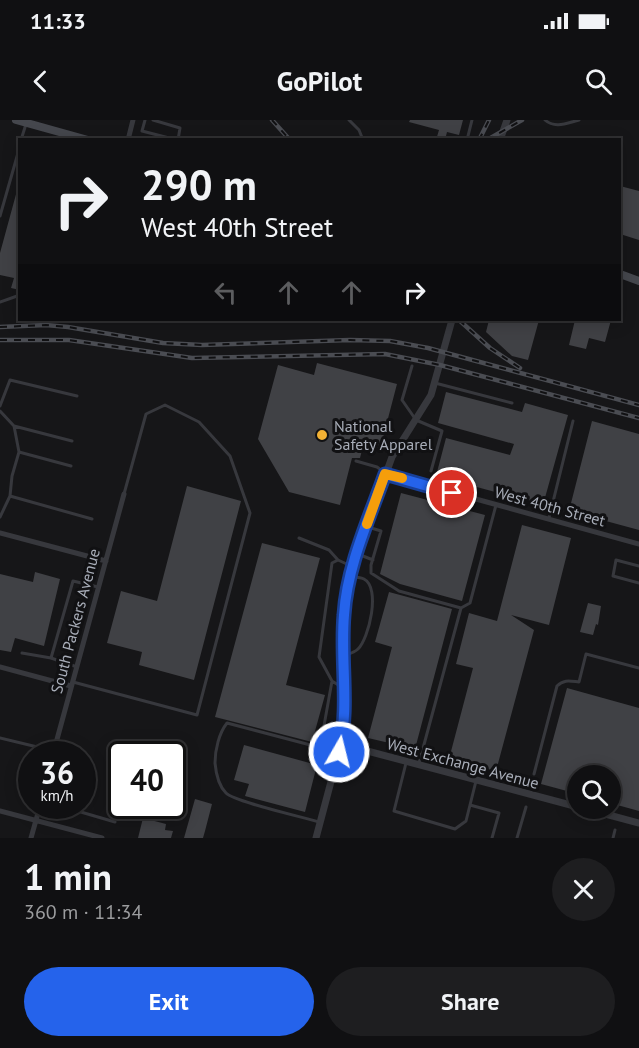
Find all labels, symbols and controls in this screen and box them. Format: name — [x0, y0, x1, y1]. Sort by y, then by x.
text: 11:33 — [30, 7, 86, 35]
text: GoPilot — [277, 64, 362, 98]
icon: back — [24, 65, 57, 98]
icon: search — [582, 65, 615, 98]
text: 290 m — [141, 157, 257, 212]
icon: right — [42, 162, 120, 240]
text: West 40th Street — [141, 210, 333, 244]
icon: left — [209, 276, 242, 309]
icon: ahead — [272, 276, 305, 309]
icon: ahead — [335, 276, 368, 309]
icon: right — [398, 276, 431, 309]
place label: National Safety Apparel — [334, 416, 433, 454]
marker: National Safety Apparel — [315, 428, 329, 442]
pin — [426, 467, 477, 518]
icon: arrive — [435, 476, 468, 509]
street label: West 40th Street — [492, 482, 608, 531]
street label: South Packers Avenue — [46, 546, 104, 696]
position arrow — [307, 720, 371, 784]
street label: West Exchange Avenue — [385, 733, 541, 793]
speed limit sign: 40 — [108, 741, 186, 819]
text: 36 — [40, 753, 74, 792]
map controls — [567, 765, 621, 819]
button: search — [567, 765, 621, 819]
text: km/h — [41, 786, 73, 805]
text: 1 min — [24, 853, 112, 900]
button: close — [552, 858, 615, 921]
text: 360 m · 11:34 — [24, 899, 142, 925]
button: Exit — [24, 967, 314, 1036]
button: Share — [326, 967, 615, 1036]

